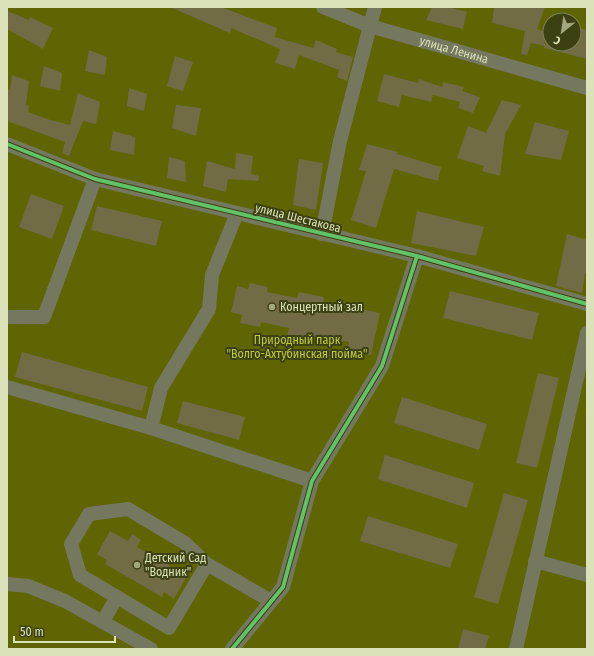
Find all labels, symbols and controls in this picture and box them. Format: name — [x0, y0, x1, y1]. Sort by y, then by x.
north arrow — [542, 12, 582, 52]
street label: улица Ленина — [418, 33, 490, 67]
text: С — [551, 33, 563, 47]
street label: улица Шестакова — [254, 201, 342, 235]
place label: Концертный зал — [280, 300, 363, 314]
marker: Концертный зал — [267, 302, 277, 312]
park label: Природный парк "Волго-Ахтубинская пойма" — [226, 333, 368, 361]
place label: Детский Сад "Водник" — [144, 551, 206, 579]
marker: Детский Сад "Водник" — [132, 560, 142, 570]
scale bar — [14, 618, 115, 644]
text: 50 m — [20, 625, 44, 639]

